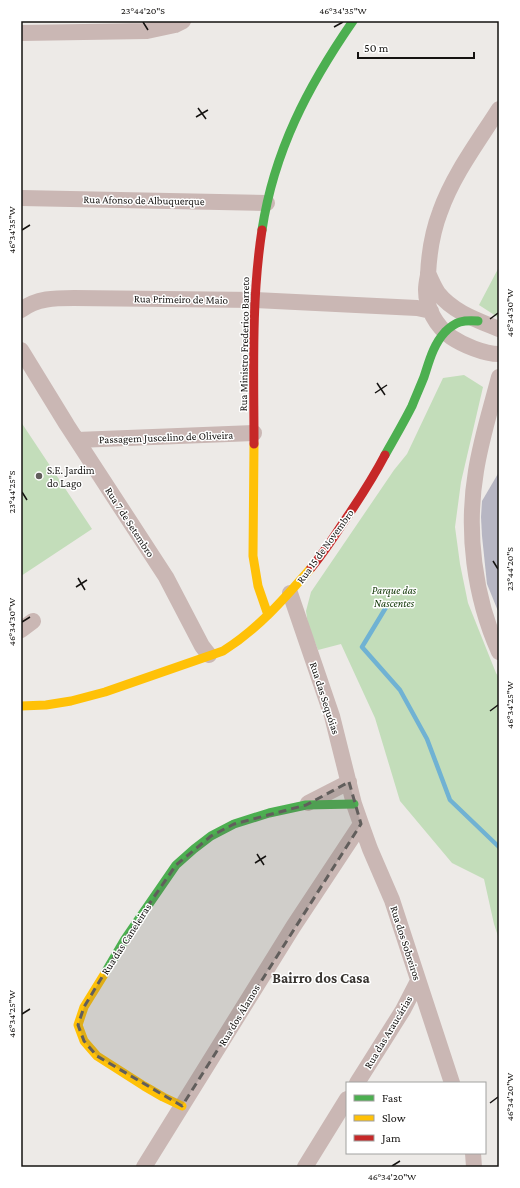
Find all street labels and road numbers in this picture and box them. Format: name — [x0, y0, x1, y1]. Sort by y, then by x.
street label: Rua Afonso de Albuquerque — [83, 193, 205, 208]
street label: Rua Ministro Frederico Barreto — [237, 276, 251, 411]
street label: Rua Primeiro de Maio — [134, 292, 229, 306]
street label: Passagem Juscelino de Oliveira — [99, 429, 233, 446]
street label: Rua 7 de Setembro — [103, 485, 157, 560]
street label: Rua 15 de Novembro — [294, 506, 356, 585]
street label: Rua das Sequóias — [307, 660, 342, 736]
street label: Rua das Caneleiras — [99, 901, 153, 977]
street label: Rua dos Sobreiros — [388, 904, 424, 982]
street label: Rua dos Álamos — [216, 982, 262, 1048]
street label: Rua das Araucárias — [361, 993, 415, 1071]

